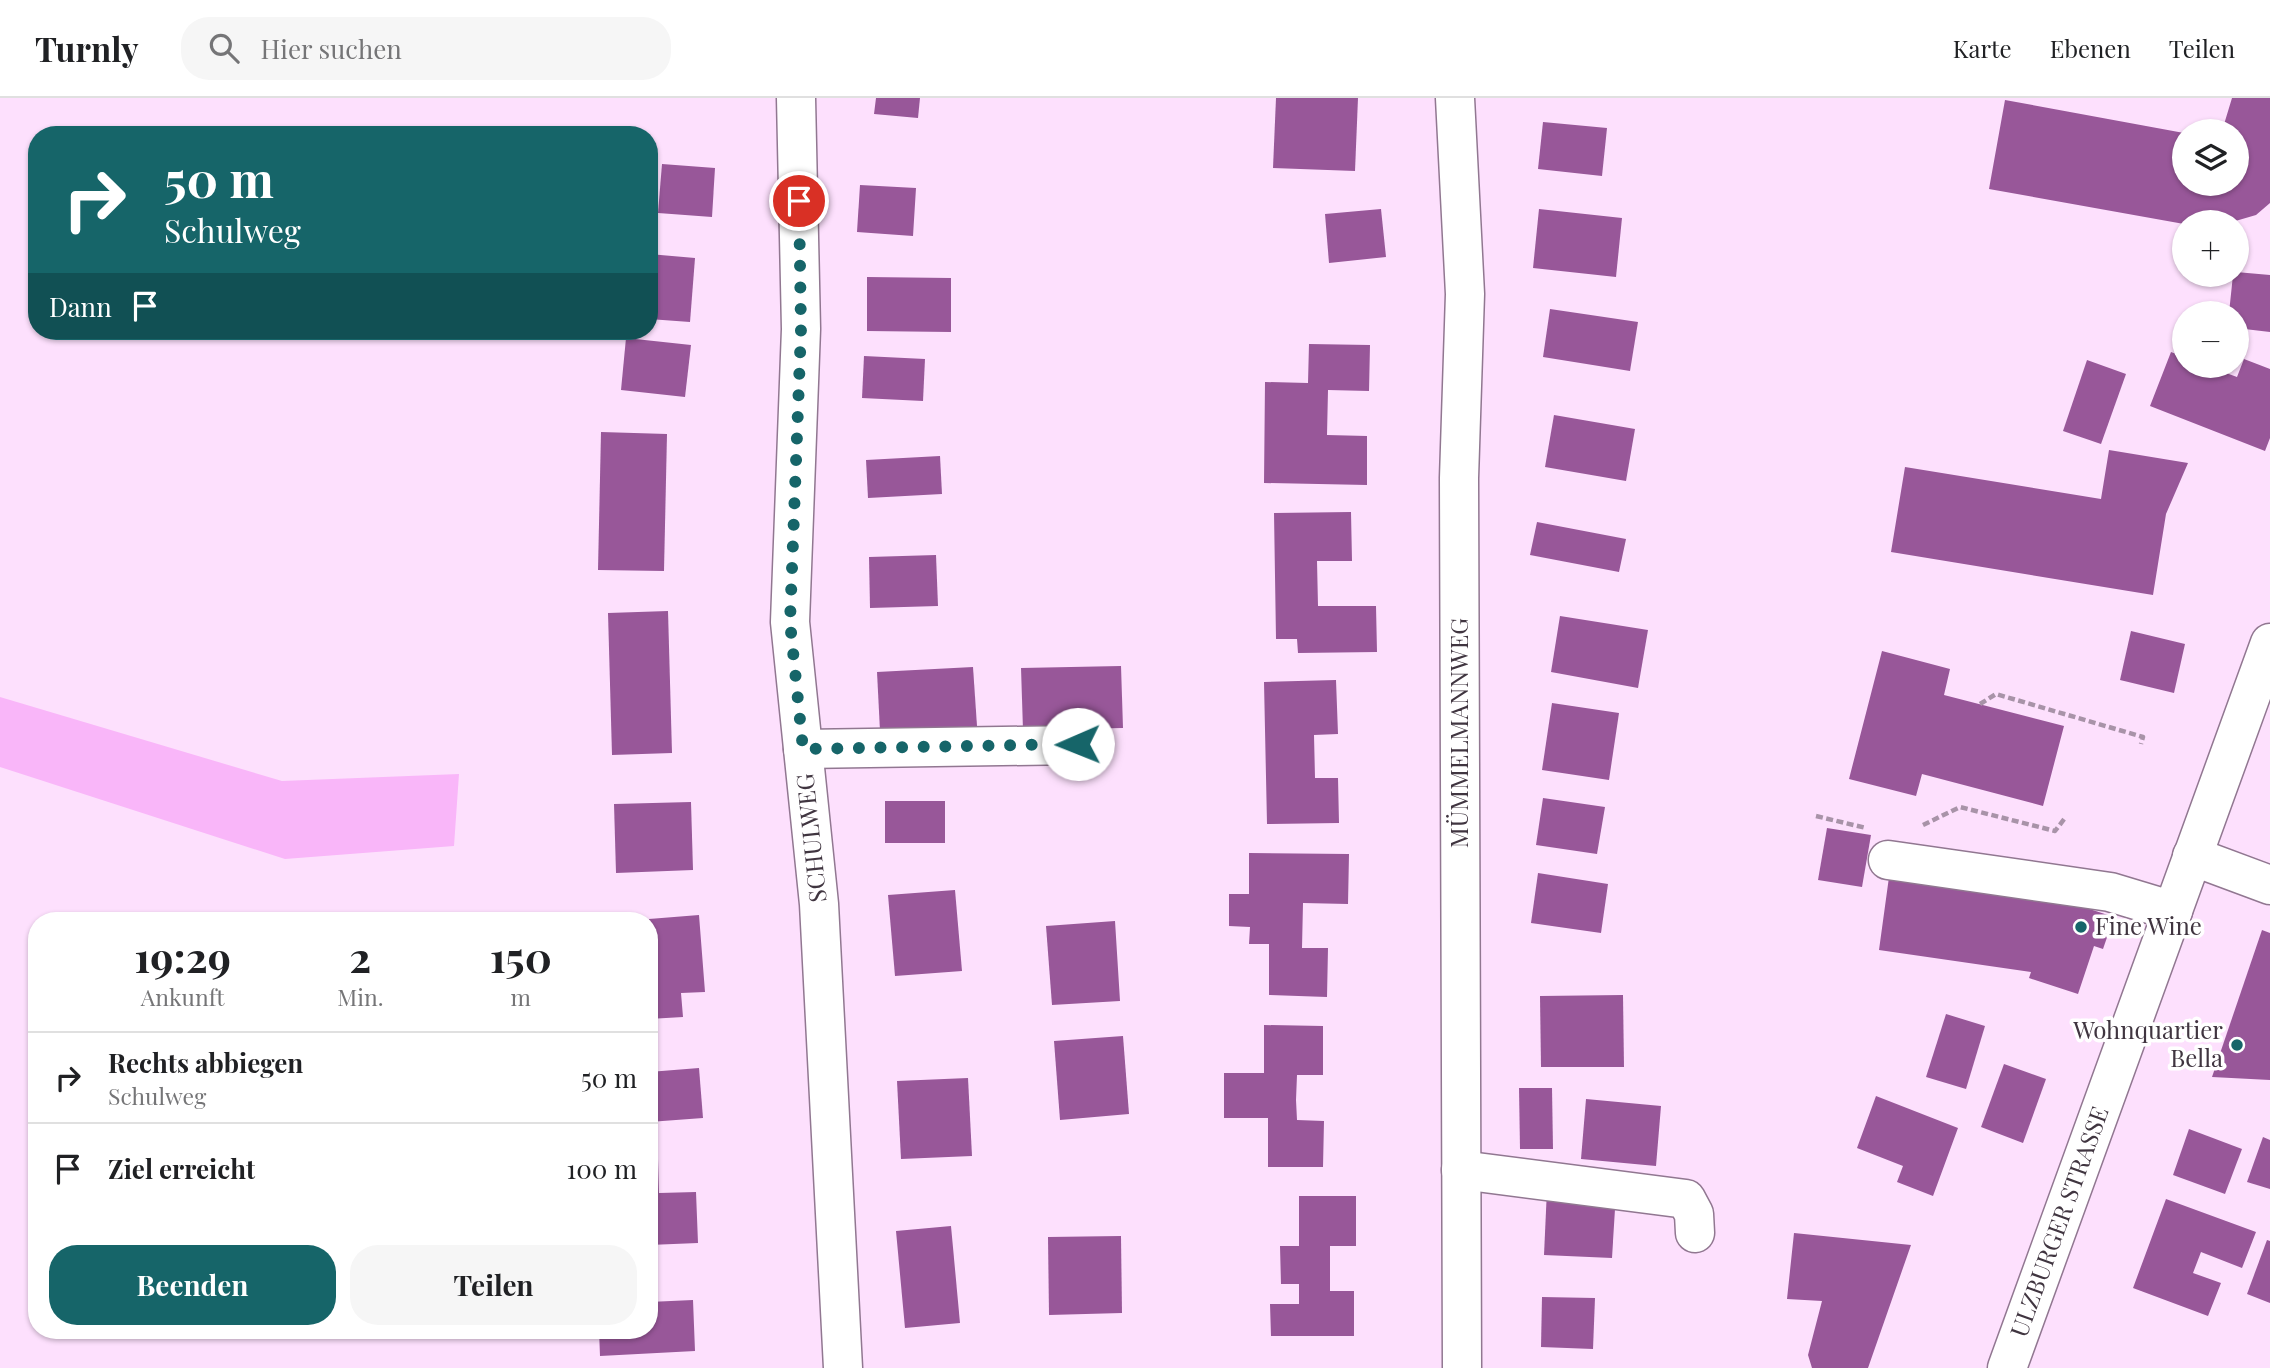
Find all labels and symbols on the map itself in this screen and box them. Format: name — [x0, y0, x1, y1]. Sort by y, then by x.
pin — [769, 171, 829, 231]
street label: MÜMMELMANNWEG — [1442, 618, 1474, 848]
position arrow — [1041, 707, 1115, 781]
street label: SCHULWEG — [787, 772, 833, 904]
place label: Fine Wine — [2095, 909, 2202, 941]
marker: Fine Wine — [2073, 919, 2089, 935]
place label: Wohnquartier Bella — [2072, 1013, 2223, 1073]
marker: Wohnquartier Bella — [2229, 1037, 2245, 1053]
street label: ULZBURGER STRASSE — [2001, 1102, 2115, 1341]

